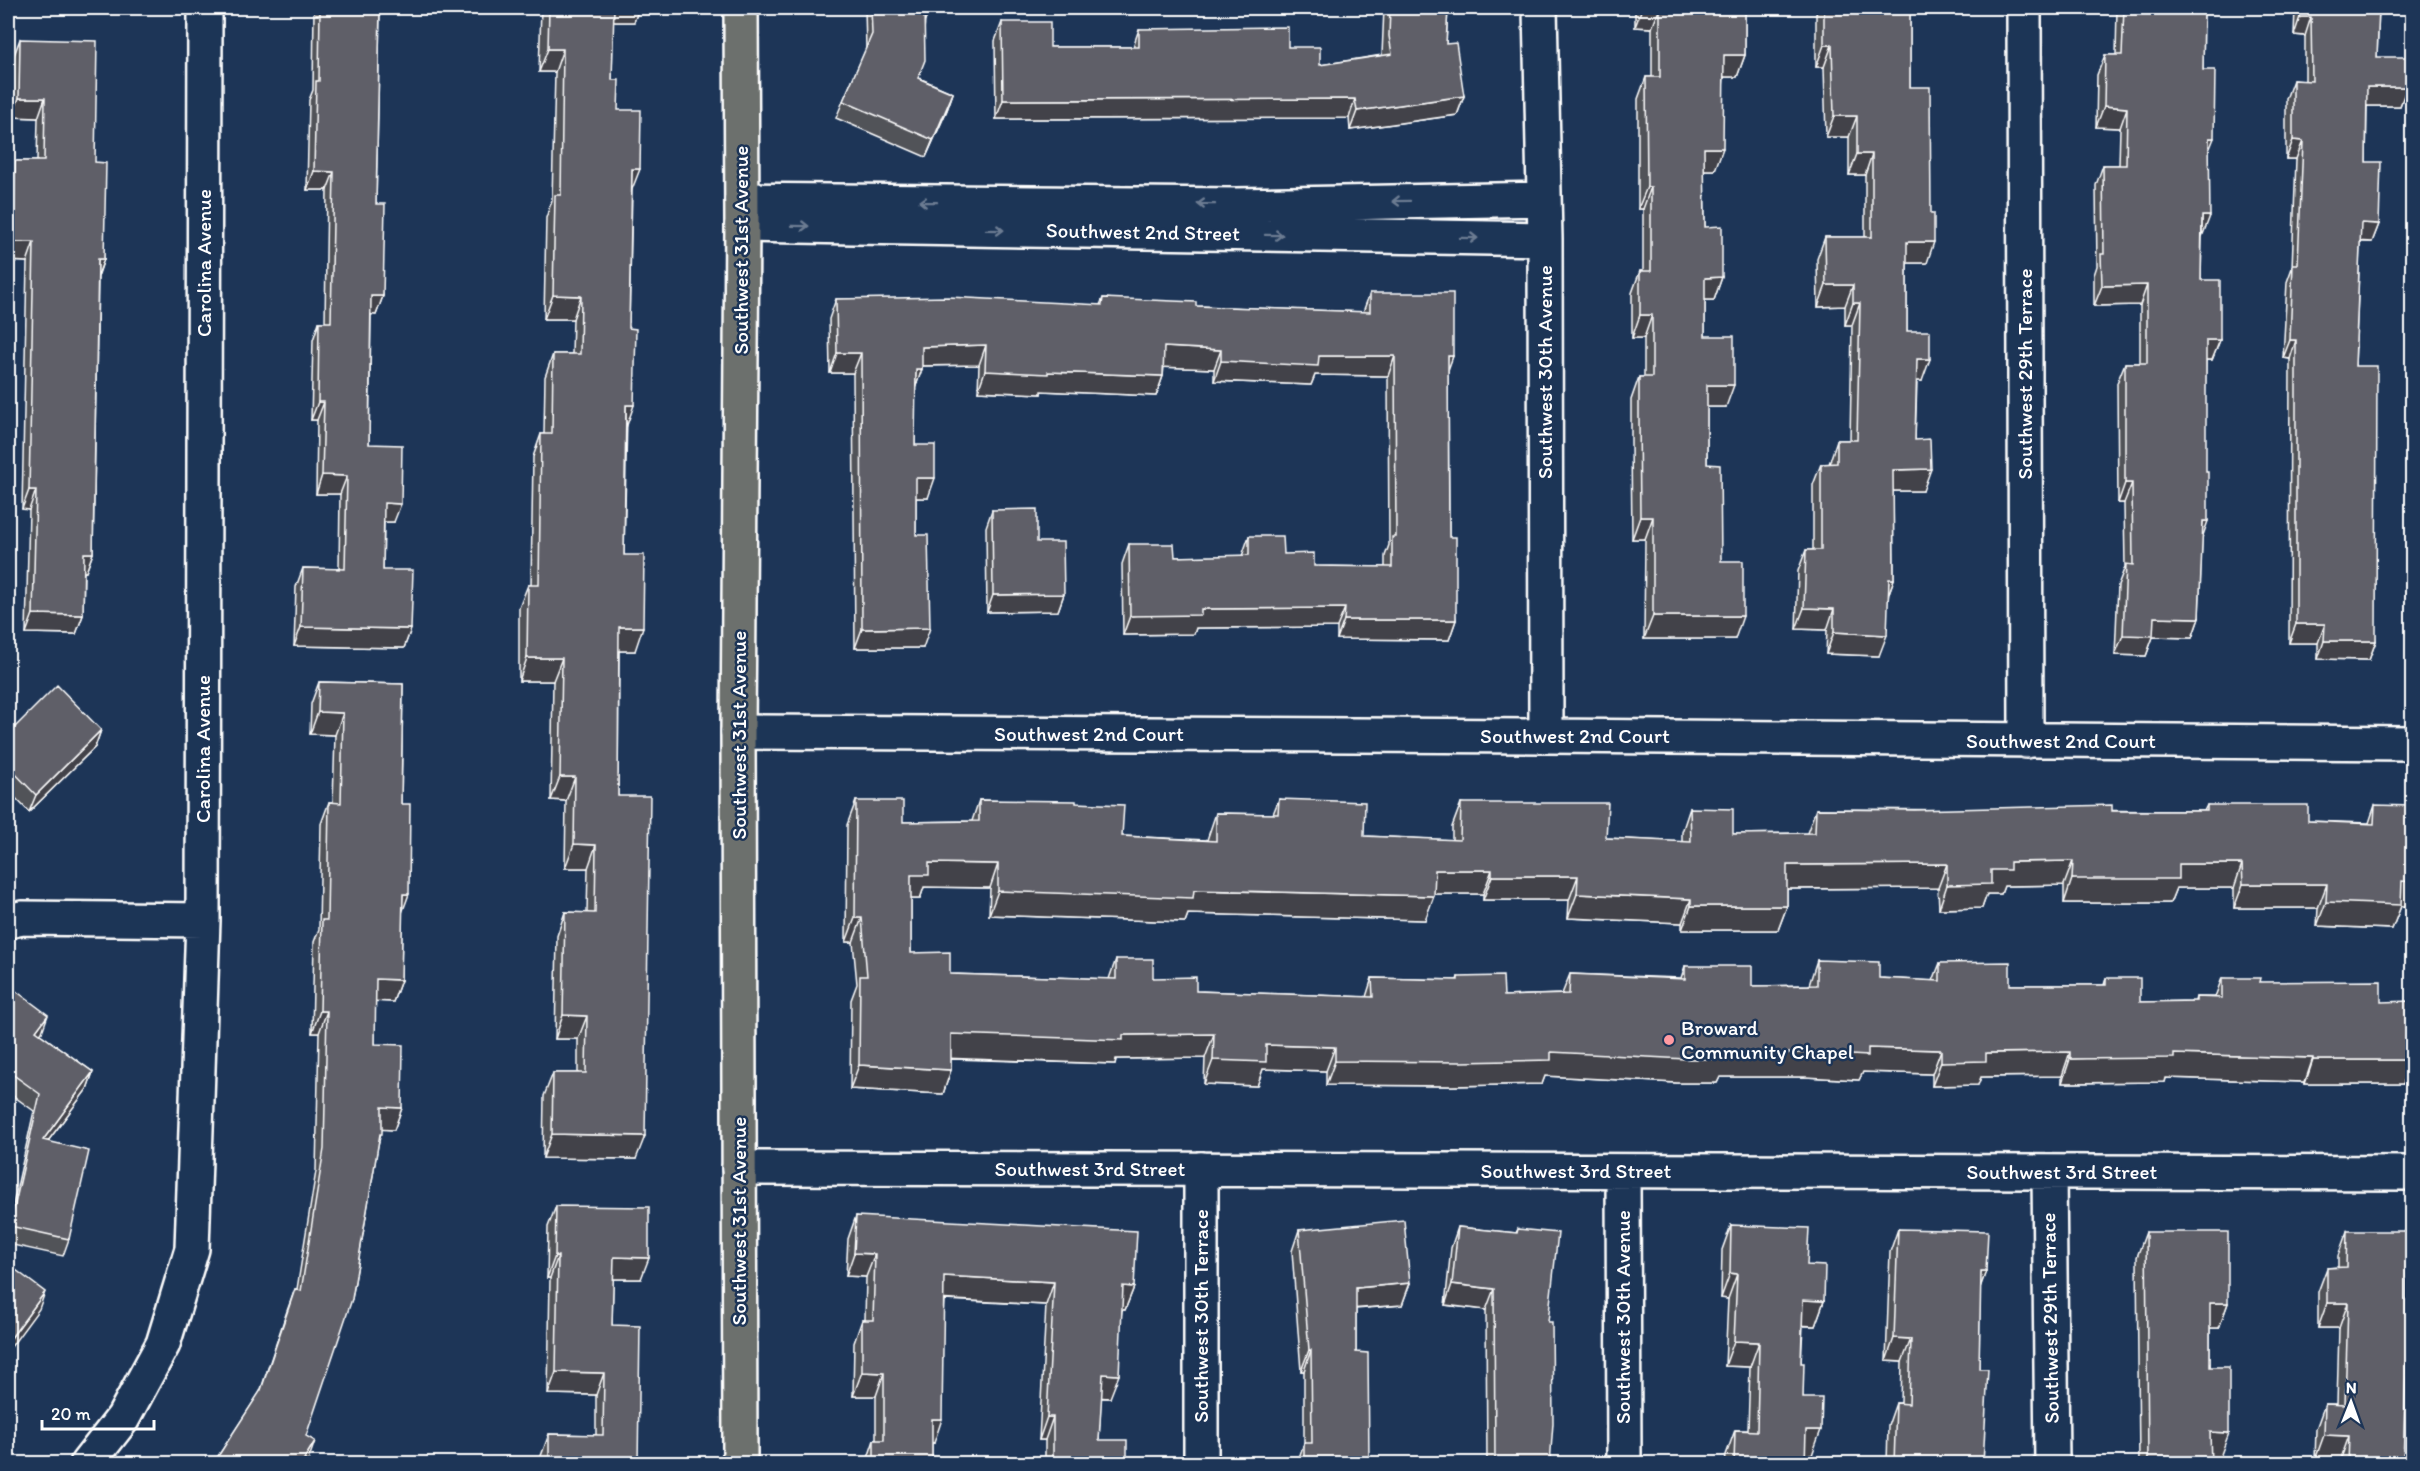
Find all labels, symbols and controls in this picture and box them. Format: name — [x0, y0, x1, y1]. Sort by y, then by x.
street label: Southwest 31st Avenue — [728, 146, 753, 354]
street label: Carolina Avenue — [191, 189, 216, 337]
one-way arrow — [918, 196, 938, 208]
one-way arrow — [1392, 196, 1412, 207]
one-way arrow — [1197, 199, 1217, 210]
street label: Southwest 2nd Street — [1046, 217, 1240, 246]
one-way arrow — [790, 221, 810, 232]
one-way arrow — [985, 224, 1005, 236]
one-way arrow — [1264, 229, 1284, 241]
one-way arrow — [1459, 232, 1479, 244]
street label: Southwest 30th Avenue — [1532, 265, 1557, 479]
street label: Southwest 29th Terrace — [2012, 268, 2037, 480]
street label: Southwest 31st Avenue — [726, 631, 751, 839]
street label: Carolina Avenue — [190, 675, 215, 823]
street label: Southwest 2nd Court — [994, 721, 1184, 746]
street label: Southwest 2nd Court — [1480, 723, 1670, 748]
street label: Southwest 2nd Court — [1966, 728, 2156, 753]
place label: Broward Community Chapel — [1681, 1015, 1854, 1064]
marker: Broward Community Chapel — [1662, 1033, 1676, 1047]
street label: Southwest 31st Avenue — [726, 1117, 751, 1325]
street label: Southwest 3rd Street — [995, 1156, 1186, 1181]
street label: Southwest 3rd Street — [1481, 1158, 1672, 1183]
street label: Southwest 3rd Street — [1967, 1159, 2158, 1184]
street label: Southwest 30th Terrace — [1188, 1209, 1213, 1423]
street label: Southwest 30th Avenue — [1610, 1210, 1635, 1424]
street label: Southwest 29th Terrace — [2035, 1212, 2064, 1424]
north arrow — [2321, 1372, 2381, 1432]
text: N — [2346, 1378, 2357, 1397]
scale bar — [42, 1393, 154, 1431]
text: 20 m — [51, 1403, 91, 1425]

